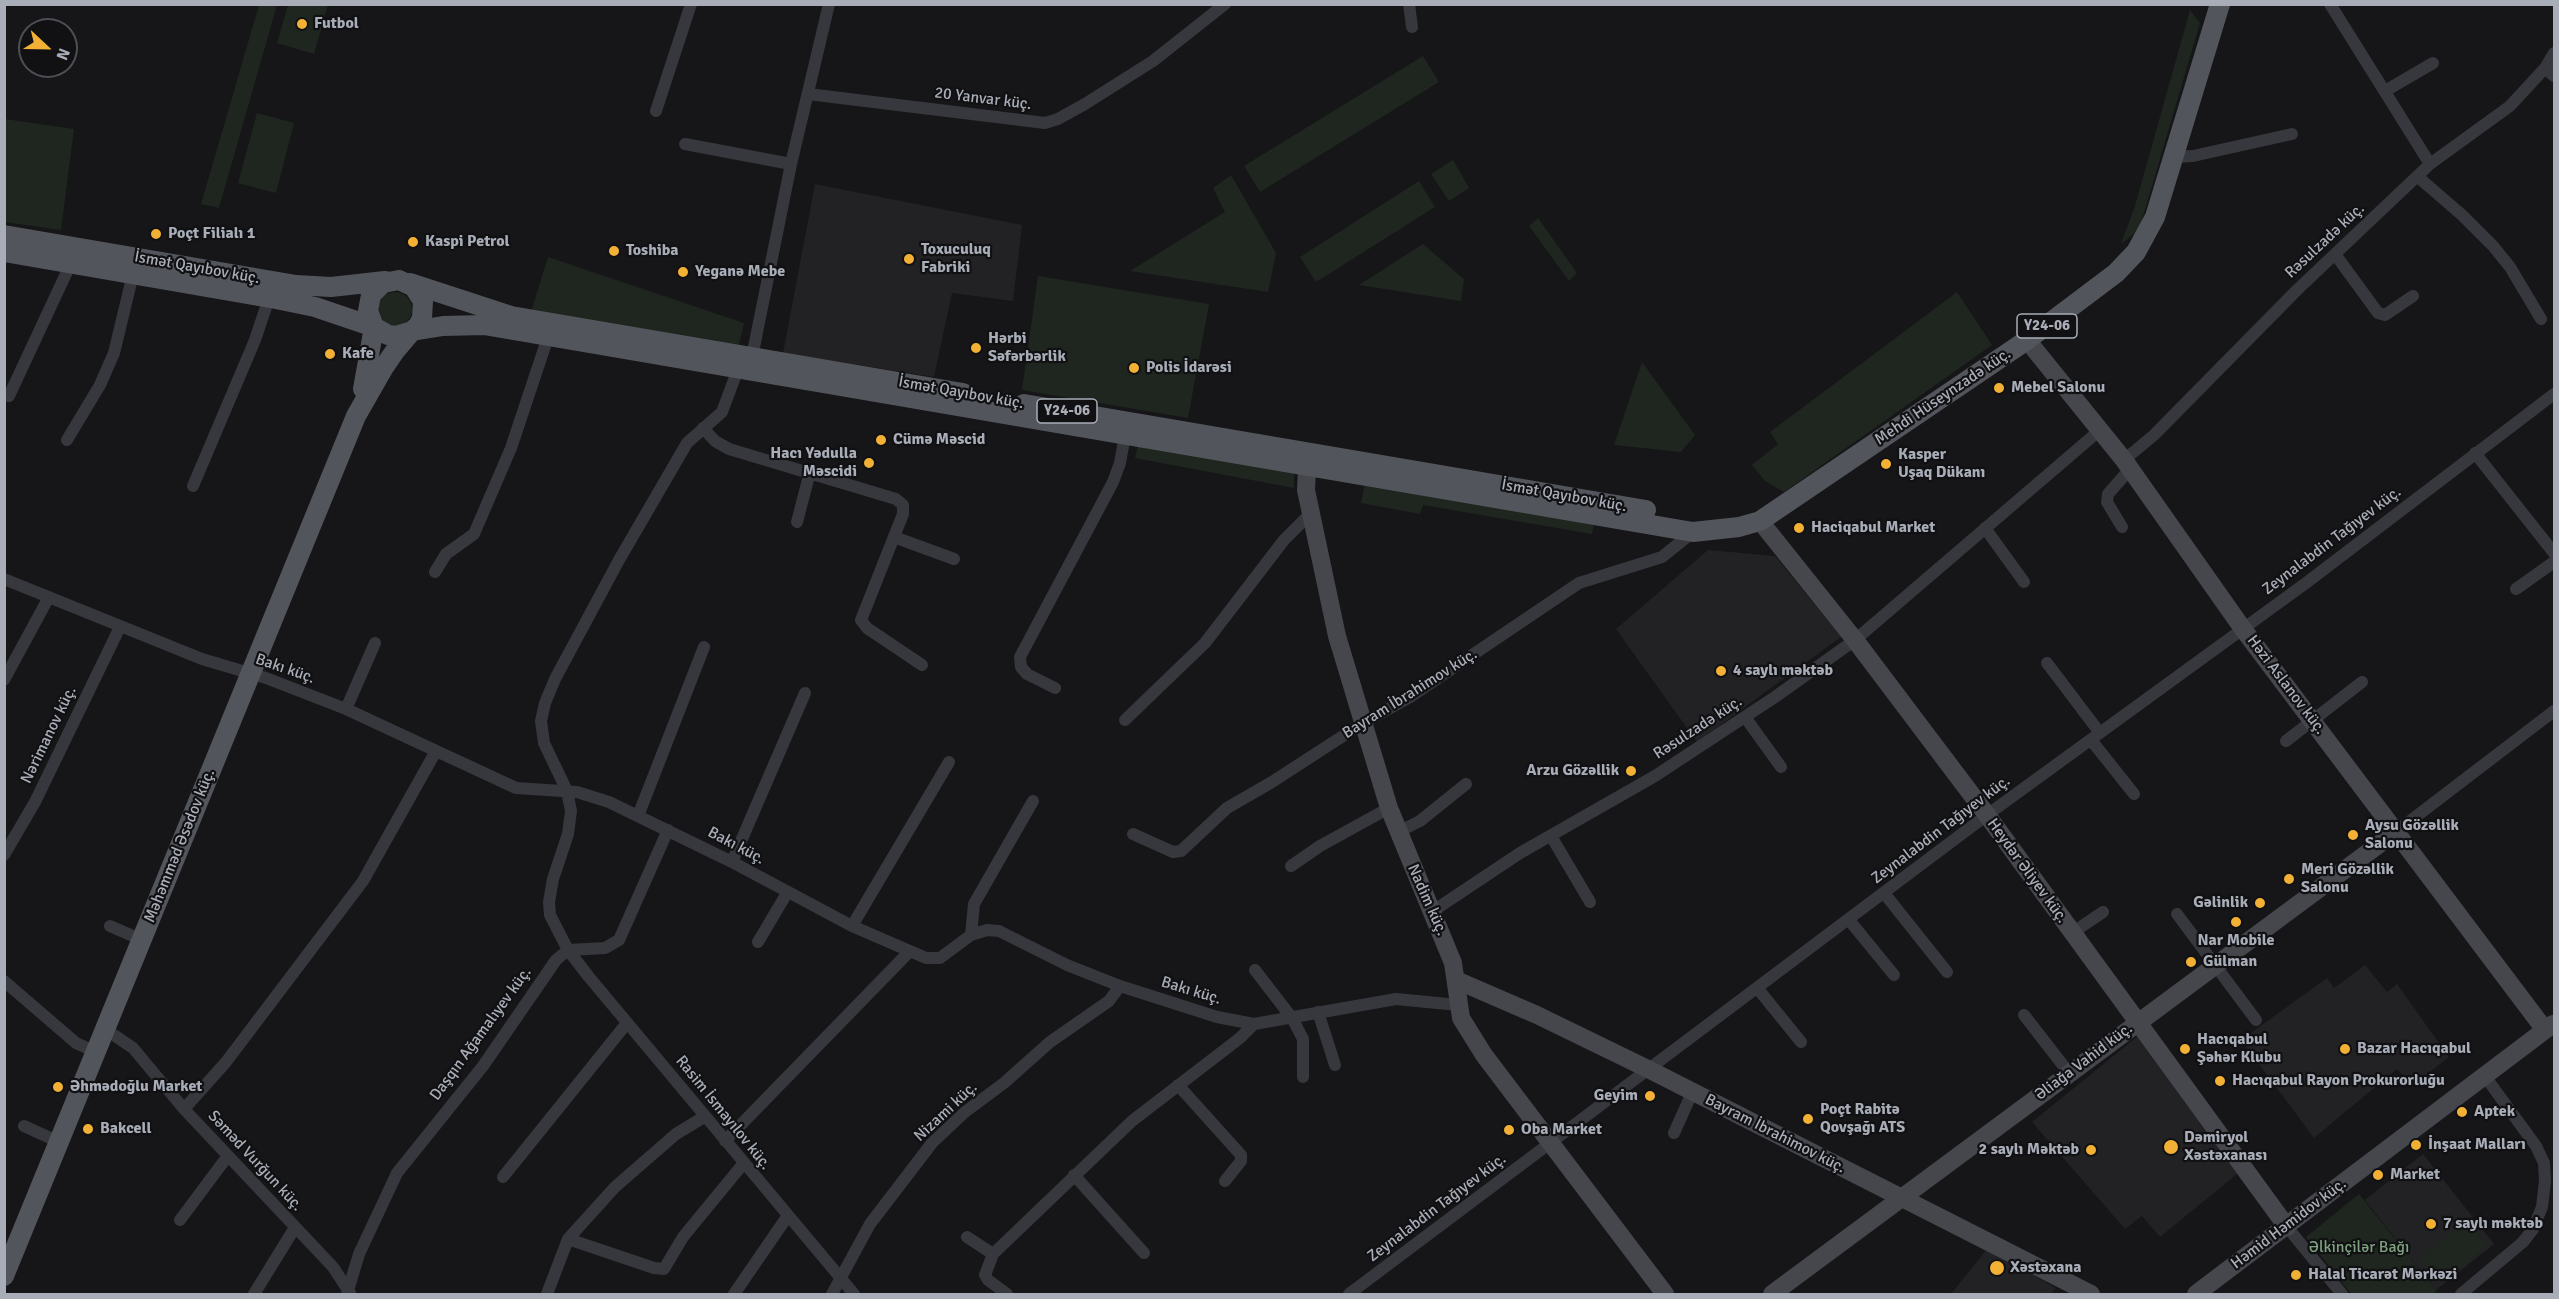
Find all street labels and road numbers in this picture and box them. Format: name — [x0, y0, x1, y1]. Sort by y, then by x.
street label: 20 Yanvar küç. — [933, 84, 1033, 114]
street label: Rəsulzadə küç. — [2281, 199, 2369, 283]
street label: İsmət Qayıbov küç. — [133, 248, 261, 288]
road number: Y24-06 — [2017, 314, 2077, 338]
street label: Mehdi Hüseynzadə küç. — [1871, 344, 2015, 450]
street label: İsmət Qayıbov küç. — [897, 373, 1025, 413]
road number: Y24-06 — [1037, 399, 1097, 423]
street label: İsmət Qayıbov küç. — [1500, 476, 1628, 516]
street label: Zeynalabdin Tağıyev küç. — [2259, 483, 2405, 599]
street label: Həzi Aslanov küç. — [2242, 632, 2330, 738]
street label: Bayram İbrahimov küç. — [1339, 645, 1481, 743]
street label: Bakı küç. — [253, 650, 317, 688]
street label: Nərimanov küç. — [17, 683, 81, 787]
street label: Rəsulzadə küç. — [1650, 692, 1746, 764]
street label: Məhəmməd Əsədov küç. — [140, 766, 220, 926]
street label: Zeynalabdin Tağıyev küç. — [1868, 772, 2014, 888]
street label: Heydər Əliyev küç. — [1983, 815, 2071, 927]
street label: Bakı küç. — [704, 823, 768, 869]
street label: Nadim küç. — [1403, 861, 1451, 939]
street label: Daşqın Ağamalıyev küç. — [426, 963, 536, 1105]
street label: Bakı küç. — [1159, 973, 1223, 1009]
street label: Əliağa Vahid küç. — [2031, 1019, 2137, 1105]
street label: Rasim İsmayılov küç. — [671, 1052, 775, 1174]
street label: Nizami küç. — [910, 1078, 982, 1146]
street label: Bayram İbrahimov küç. — [1701, 1090, 1849, 1178]
street label: Səməd Vurğun küç. — [203, 1107, 307, 1215]
street label: Zeynalabdin Tağıyev küç. — [1364, 1150, 1510, 1266]
street label: Həmid Həmidov küç. — [2228, 1174, 2350, 1274]

